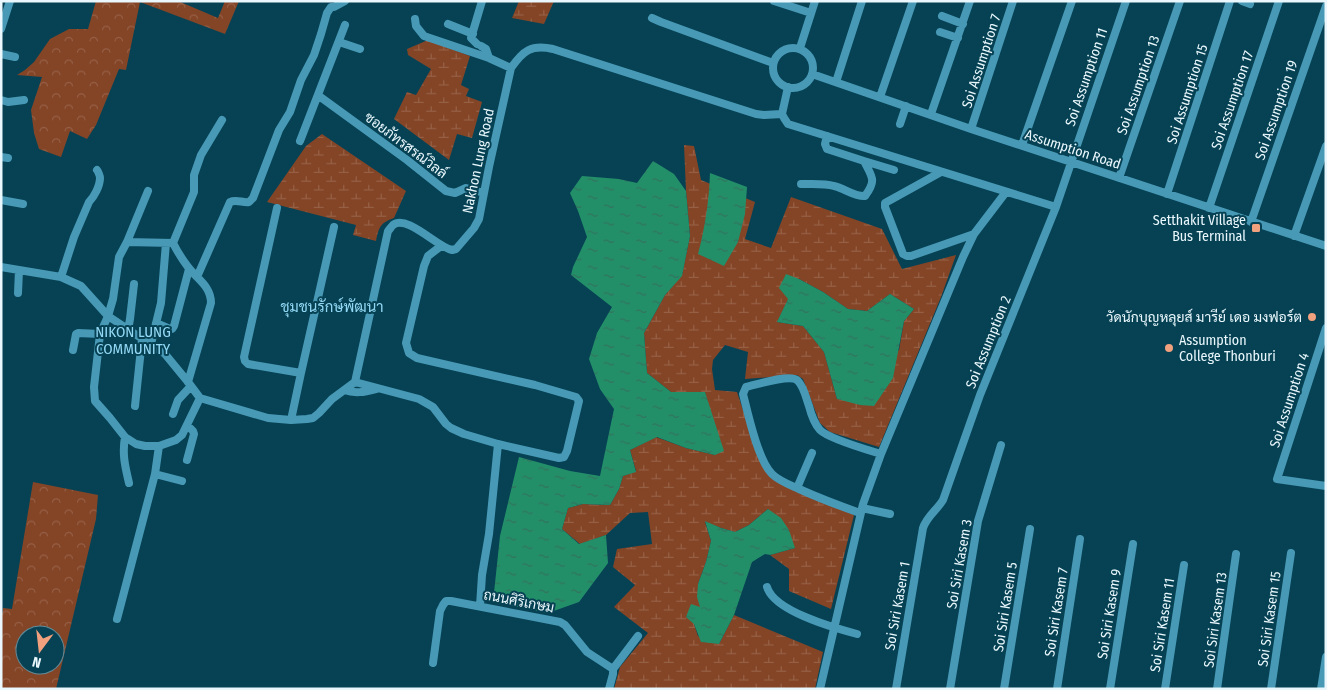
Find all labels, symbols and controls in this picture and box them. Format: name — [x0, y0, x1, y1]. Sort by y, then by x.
street label: Soi Assumption 7 — [958, 12, 1005, 110]
street label: Soi Assumption 11 — [1062, 26, 1111, 128]
street label: Soi Assumption 13 — [1114, 33, 1163, 137]
street label: Soi Assumption 15 — [1163, 42, 1212, 146]
street label: Soi Assumption 17 — [1208, 48, 1257, 152]
street label: Soi Assumption 19 — [1251, 58, 1302, 162]
street label: Nakhon Lung Road — [459, 107, 498, 215]
street label: ซอยภัทรสรณ์วิลล์ — [361, 108, 451, 182]
street label: Assumption Road — [1023, 126, 1123, 173]
place label: Setthakit Village Bus Terminal — [1153, 212, 1246, 245]
marker: Setthakit Village Bus Terminal — [1250, 222, 1262, 234]
street label: Soi Assumption 2 — [962, 293, 1015, 391]
district label: ชุมชนรักษ์พัฒนา — [280, 297, 384, 318]
place label: วัดนักบุญหลุยส์ มารีย์ เดอ มงฟอร์ต — [1106, 308, 1302, 327]
marker: วัดนักบุญหลุยส์ มารีย์ เดอ มงฟอร์ต — [1306, 311, 1318, 323]
district label: NIKON LUNG COMMUNITY — [95, 323, 171, 358]
place label: Assumption College Thonburi — [1179, 332, 1276, 365]
marker: Assumption College Thonburi — [1163, 342, 1175, 354]
street label: Soi Assumption 4 — [1266, 350, 1313, 450]
street label: Soi Siri Kasem 3 — [943, 518, 976, 610]
street label: Soi Siri Kasem 1 — [881, 560, 914, 652]
street label: Soi Siri Kasem 5 — [990, 561, 1021, 653]
street label: Soi Siri Kasem 7 — [1041, 566, 1072, 658]
street label: Soi Siri Kasem 9 — [1094, 568, 1125, 660]
street label: Soi Siri Kasem 15 — [1254, 570, 1285, 668]
street label: Soi Siri Kasem 13 — [1200, 571, 1231, 669]
street label: Soi Siri Kasem 11 — [1147, 577, 1178, 673]
street label: ถนนศิริเกษม — [482, 586, 556, 617]
north arrow — [15, 625, 65, 675]
text: N — [31, 653, 43, 671]

